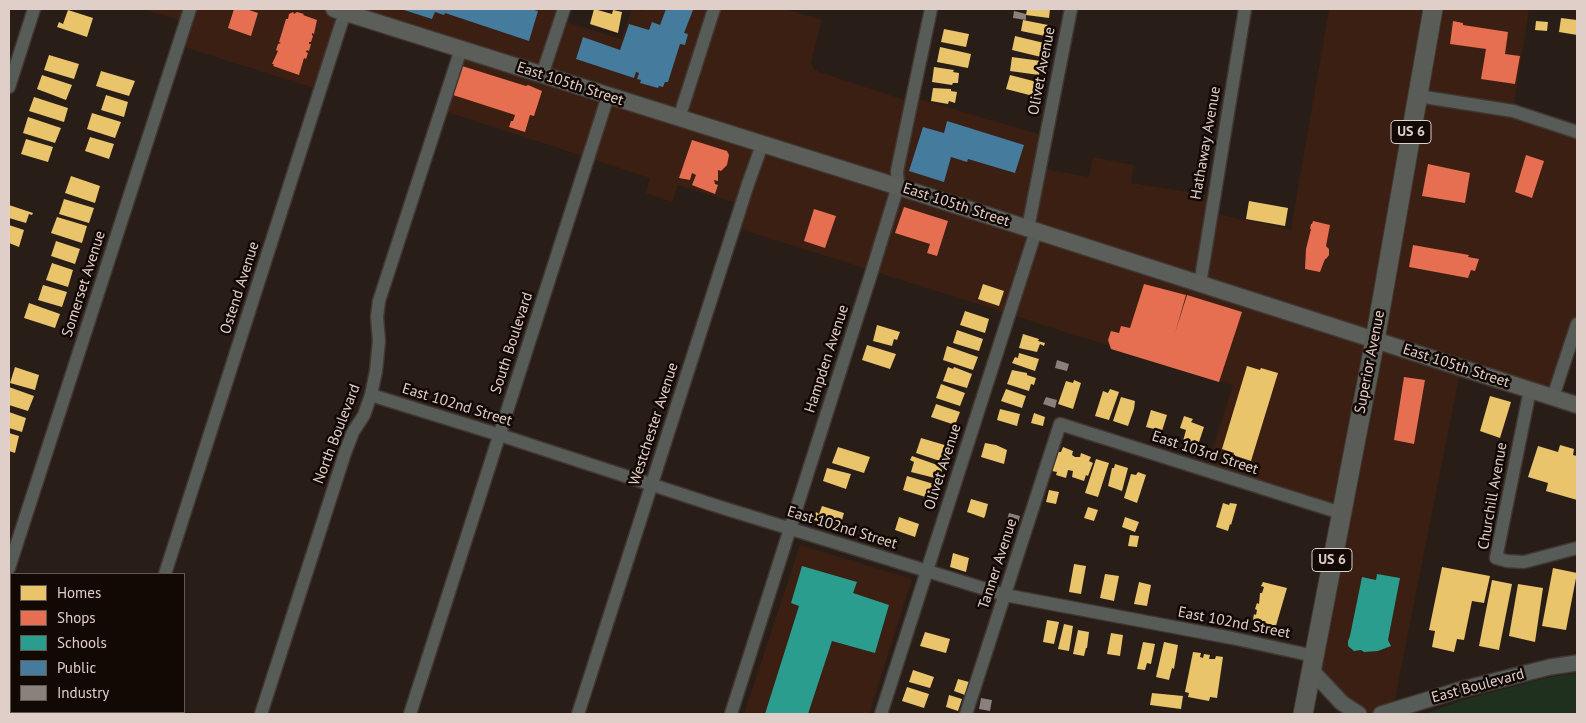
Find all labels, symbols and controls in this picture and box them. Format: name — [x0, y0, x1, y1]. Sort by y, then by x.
street label: Olivet Avenue — [1025, 25, 1059, 117]
street label: East 105th Street — [514, 58, 626, 110]
street label: Hathaway Avenue — [1187, 85, 1225, 201]
road number: US 6 — [1391, 120, 1431, 144]
street label: East 105th Street — [900, 179, 1012, 231]
street label: Somerset Avenue — [58, 229, 110, 339]
street label: Ostend Avenue — [217, 239, 263, 337]
street label: South Boulevard — [487, 290, 537, 396]
street label: Hampden Avenue — [801, 303, 853, 415]
street label: Superior Avenue — [1351, 309, 1389, 415]
street label: East 105th Street — [1400, 340, 1512, 392]
street label: Westchester Avenue — [626, 360, 682, 488]
street label: East 102nd Street — [400, 380, 514, 430]
street label: North Boulevard — [310, 382, 364, 486]
street label: Olivet Avenue — [921, 422, 965, 512]
street label: East 103rd Street — [1149, 427, 1261, 479]
street label: Churchill Avenue — [1475, 441, 1511, 551]
street label: East 102nd Street — [785, 503, 899, 553]
street label: Tanner Avenue — [975, 516, 1021, 612]
road number: US 6 — [1312, 548, 1352, 572]
legend — [10, 573, 185, 713]
text: Homes — [57, 583, 101, 602]
street label: East 102nd Street — [1176, 603, 1292, 643]
text: Shops — [57, 608, 96, 627]
text: Schools — [57, 633, 107, 652]
text: Public — [57, 658, 96, 677]
street label: East Boulevard — [1430, 665, 1526, 707]
text: Industry — [57, 683, 109, 702]

